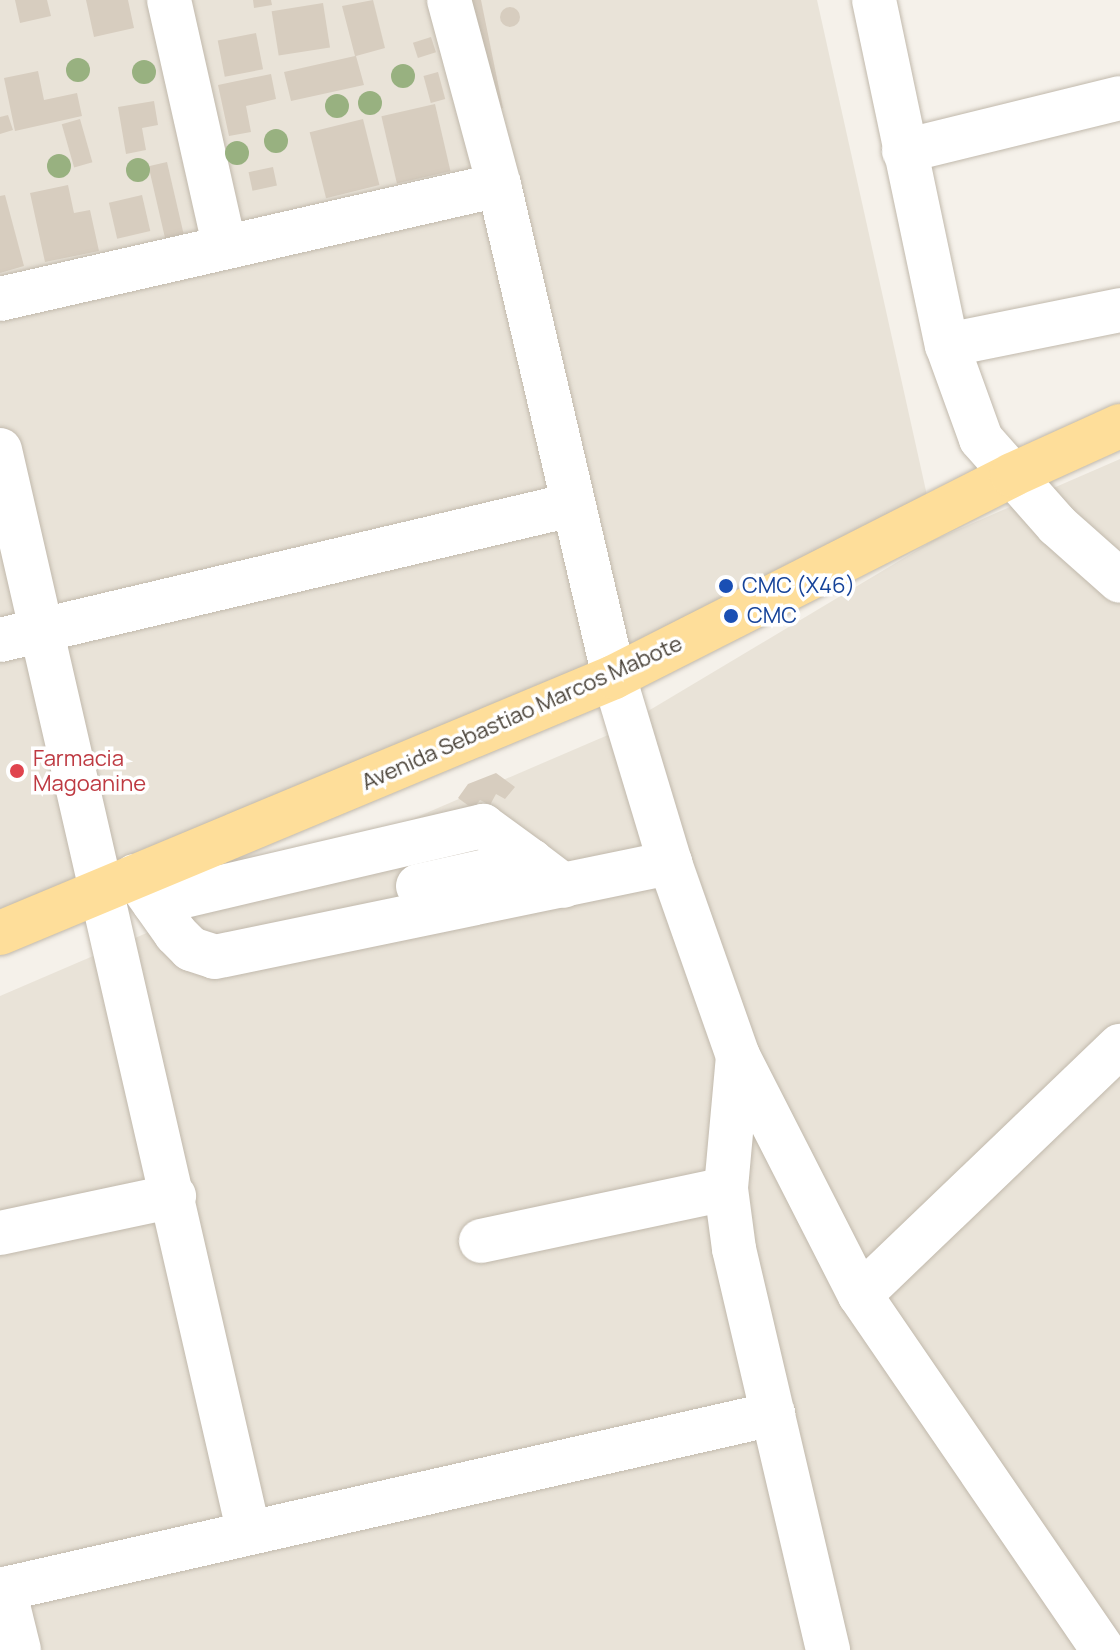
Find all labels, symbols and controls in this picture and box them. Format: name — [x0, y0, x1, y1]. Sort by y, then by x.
place label: CMC (X46) — [742, 573, 855, 599]
marker: CMC (X46) — [717, 577, 735, 595]
place label: CMC — [747, 603, 797, 629]
marker: CMC — [722, 607, 740, 625]
street label: Avenida Sebastiao Marcos Mabote — [358, 630, 686, 796]
place label: Farmacia Magoanine — [33, 745, 146, 796]
marker: Farmacia Magoanine — [8, 762, 26, 780]

